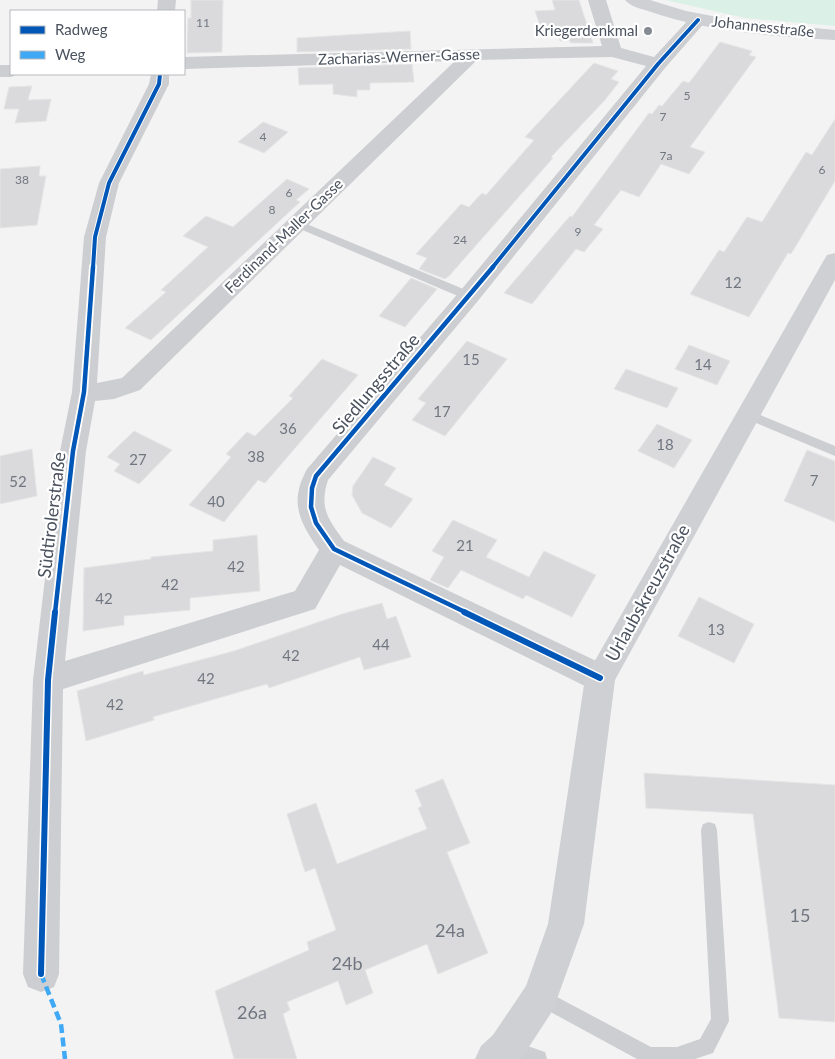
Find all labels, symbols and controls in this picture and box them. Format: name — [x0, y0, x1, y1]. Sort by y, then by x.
legend — [10, 10, 185, 75]
street label: Johannesstraße — [711, 12, 815, 40]
house number: 11 — [196, 15, 210, 30]
text: Radweg — [55, 20, 108, 38]
place label: Kriegerdenkmal — [535, 21, 638, 39]
marker: Kriegerdenkmal — [642, 25, 654, 37]
street label: Zacharias-Werner-Gasse — [318, 44, 480, 68]
text: Weg — [55, 45, 86, 63]
house number: 5 — [684, 88, 691, 103]
house number: 7 — [660, 109, 667, 124]
house number: 4 — [260, 129, 267, 144]
house number: 7a — [660, 148, 672, 163]
house number: 6 — [819, 162, 826, 177]
house number: 38 — [15, 172, 29, 187]
street label: Ferdinand-Maller-Gasse — [220, 174, 346, 296]
house number: 6 — [286, 185, 293, 200]
house number: 8 — [269, 202, 276, 217]
house number: 9 — [575, 224, 582, 239]
house number: 24 — [453, 232, 467, 247]
house number: 12 — [724, 273, 742, 291]
street label: Siedlungsstraße — [327, 329, 424, 438]
house number: 15 — [462, 350, 480, 368]
house number: 14 — [694, 355, 712, 373]
house number: 17 — [433, 402, 451, 420]
house number: 36 — [279, 419, 297, 437]
house number: 18 — [656, 435, 674, 453]
house number: 38 — [247, 447, 265, 465]
house number: 27 — [129, 450, 147, 468]
street label: Südtirolerstraße — [32, 451, 70, 579]
house number: 7 — [810, 471, 819, 489]
house number: 52 — [9, 472, 27, 490]
house number: 40 — [207, 492, 225, 510]
street label: Urlaubskreuzstraße — [600, 520, 694, 665]
house number: 21 — [456, 536, 474, 554]
house number: 42 — [227, 557, 245, 575]
house number: 42 — [161, 575, 179, 593]
house number: 42 — [95, 589, 113, 607]
house number: 13 — [707, 620, 725, 638]
house number: 44 — [372, 635, 390, 653]
house number: 42 — [282, 646, 300, 664]
house number: 42 — [197, 669, 215, 687]
house number: 42 — [106, 695, 124, 713]
house number: 15 — [790, 904, 810, 926]
house number: 24a — [435, 919, 465, 941]
house number: 24b — [332, 952, 362, 974]
house number: 26a — [237, 1001, 267, 1023]

